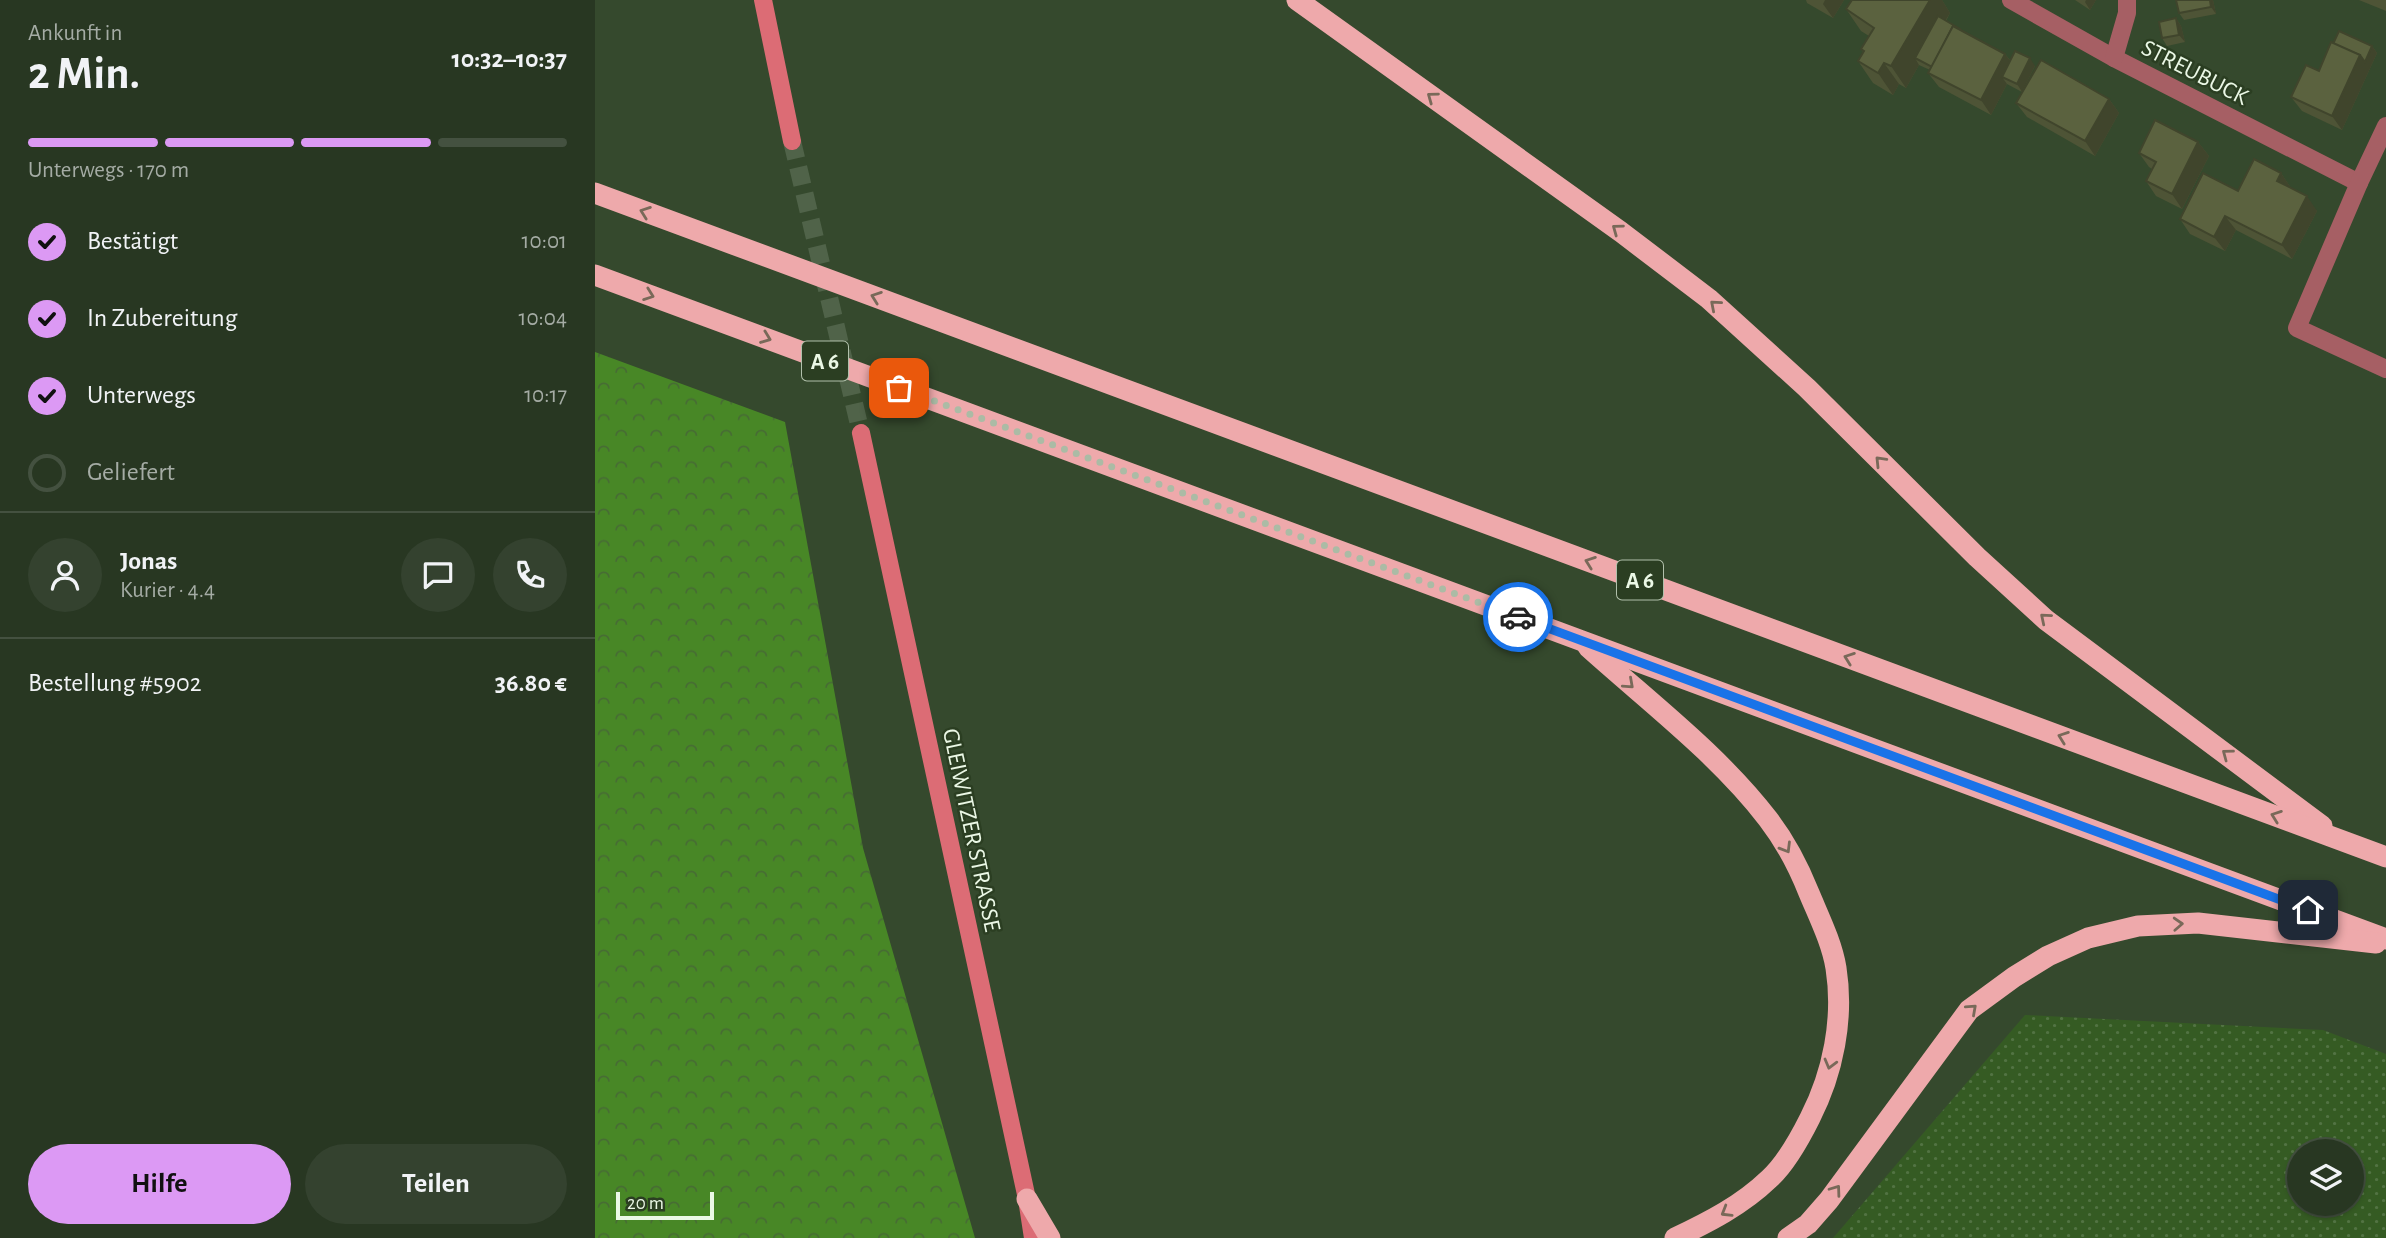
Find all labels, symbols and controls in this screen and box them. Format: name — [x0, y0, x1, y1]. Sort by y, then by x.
text: Ankunft in — [28, 22, 122, 45]
street label: STREUBUCK — [2137, 36, 2253, 110]
text: 10:32–10:37 — [451, 46, 567, 72]
text: 2 Min. — [28, 51, 140, 97]
one-way arrow — [1427, 93, 1440, 105]
text: Unterwegs · 170 m — [28, 159, 189, 182]
one-way arrow — [640, 206, 652, 220]
icon: check — [28, 223, 66, 261]
one-way arrow — [1612, 225, 1625, 237]
text: Bestätigt — [87, 228, 178, 254]
text: 10:01 — [522, 230, 567, 253]
one-way arrow — [642, 286, 654, 300]
one-way arrow — [870, 291, 882, 305]
icon: check — [28, 300, 66, 338]
one-way arrow — [1711, 300, 1724, 313]
text: In Zubereitung — [87, 305, 237, 331]
text: 10:04 — [518, 307, 567, 330]
one-way arrow — [759, 330, 771, 344]
road number: A 6 — [802, 342, 848, 380]
pin — [869, 358, 929, 418]
icon: bag — [880, 369, 918, 407]
icon: check — [28, 377, 66, 415]
text: Unterwegs — [87, 382, 196, 408]
text: 10:17 — [524, 384, 567, 407]
one-way arrow — [1876, 456, 1889, 469]
text: Geliefert — [87, 459, 175, 485]
button: person — [28, 538, 102, 612]
button: chat — [401, 538, 475, 612]
button: phone — [493, 538, 567, 612]
text: Jonas — [120, 548, 177, 574]
one-way arrow — [1585, 556, 1597, 570]
road number: A 6 — [1617, 560, 1663, 600]
text: Kurier · 4.4 — [120, 579, 215, 602]
courier — [1483, 582, 1553, 652]
icon: car — [1499, 598, 1537, 636]
one-way arrow — [2040, 614, 2053, 626]
one-way arrow — [1844, 652, 1856, 666]
text: Bestellung #5902 — [28, 670, 202, 696]
text: 36.80 € — [495, 670, 567, 696]
one-way arrow — [1621, 676, 1634, 688]
street label: GLEIWITZER STRASSE — [938, 727, 1004, 934]
one-way arrow — [2057, 731, 2069, 745]
one-way arrow — [2222, 750, 2235, 763]
one-way arrow — [2270, 810, 2282, 824]
one-way arrow — [1777, 840, 1790, 853]
pin — [2278, 880, 2338, 940]
icon: home — [2289, 891, 2327, 929]
one-way arrow — [2173, 917, 2184, 932]
one-way arrow — [1964, 1005, 1977, 1017]
one-way arrow — [1824, 1058, 1839, 1070]
map controls — [2287, 1139, 2364, 1216]
button: layers — [2287, 1139, 2364, 1216]
button: Hilfe — [28, 1144, 291, 1224]
button: Teilen — [305, 1144, 567, 1224]
one-way arrow — [1828, 1185, 1840, 1198]
scale bar — [616, 1189, 714, 1221]
text: 20 m — [627, 1194, 664, 1213]
one-way arrow — [1720, 1204, 1733, 1217]

